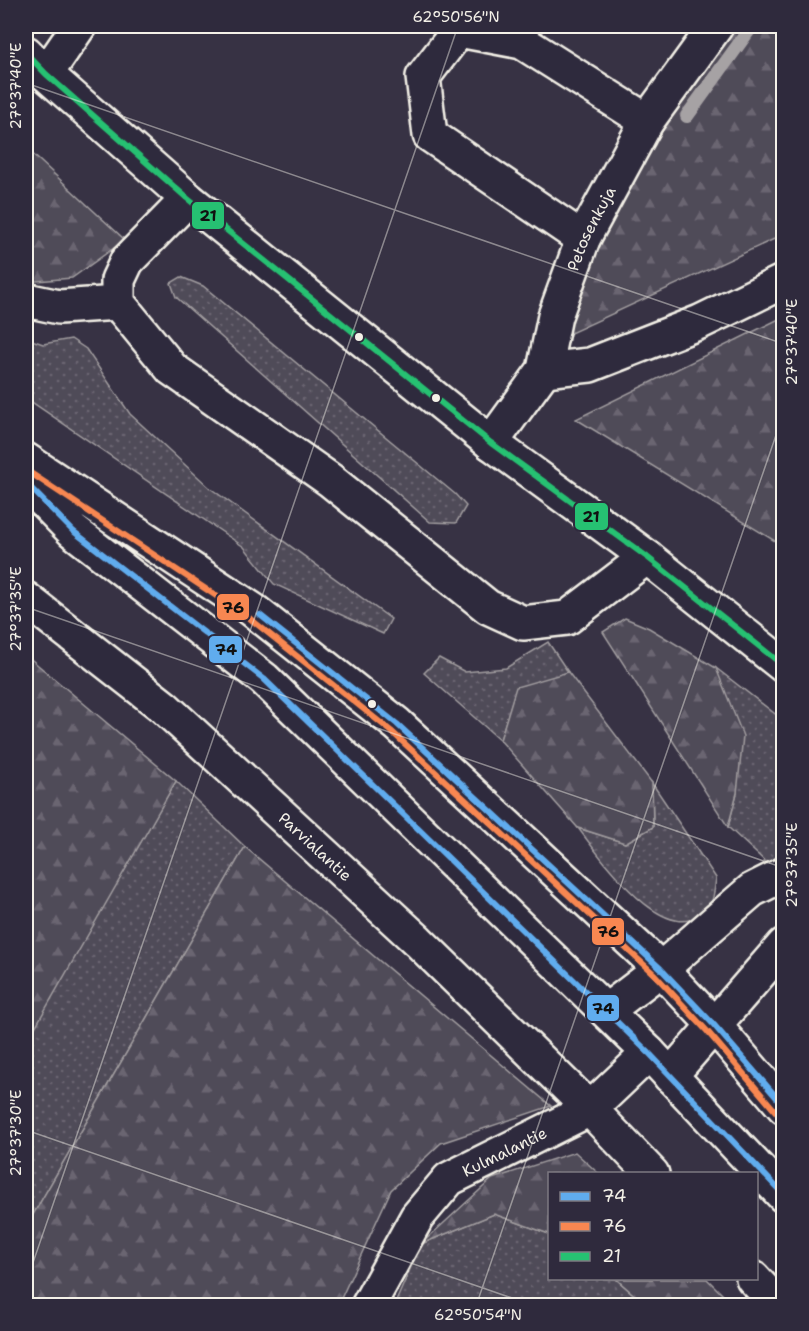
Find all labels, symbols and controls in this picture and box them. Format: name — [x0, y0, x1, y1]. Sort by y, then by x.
text: 62°50'56"N — [412, 7, 500, 27]
text: 27°37'40"E — [6, 43, 26, 129]
street label: Petosenkuja — [562, 183, 621, 274]
line badge: 21 — [191, 201, 225, 230]
text: 21 — [199, 205, 217, 226]
text: 27°37'40"E — [782, 299, 802, 385]
unlabelled marker — [353, 331, 365, 343]
unlabelled marker — [430, 392, 442, 404]
line badge: 21 — [574, 502, 609, 531]
text: 21 — [582, 506, 600, 527]
text: 27°37'35"E — [6, 566, 26, 652]
line badge: 76 — [216, 593, 250, 621]
text: 76 — [222, 597, 244, 618]
line badge: 74 — [208, 635, 243, 664]
text: 74 — [215, 639, 237, 660]
unlabelled marker — [366, 698, 378, 710]
street label: Parvialantie — [274, 808, 356, 886]
text: 27°37'35"E — [782, 822, 802, 908]
line badge: 76 — [591, 917, 625, 946]
text: 76 — [597, 921, 619, 942]
line badge: 74 — [586, 994, 620, 1022]
text: 74 — [592, 998, 614, 1019]
text: 27°37'30"E — [6, 1090, 26, 1176]
street label: Kulmalantie — [459, 1122, 550, 1182]
legend — [548, 1172, 758, 1280]
text: 74 — [602, 1184, 626, 1208]
text: 76 — [602, 1214, 626, 1238]
text: 21 — [602, 1244, 621, 1268]
text: 62°50'54"N — [434, 1305, 522, 1325]

